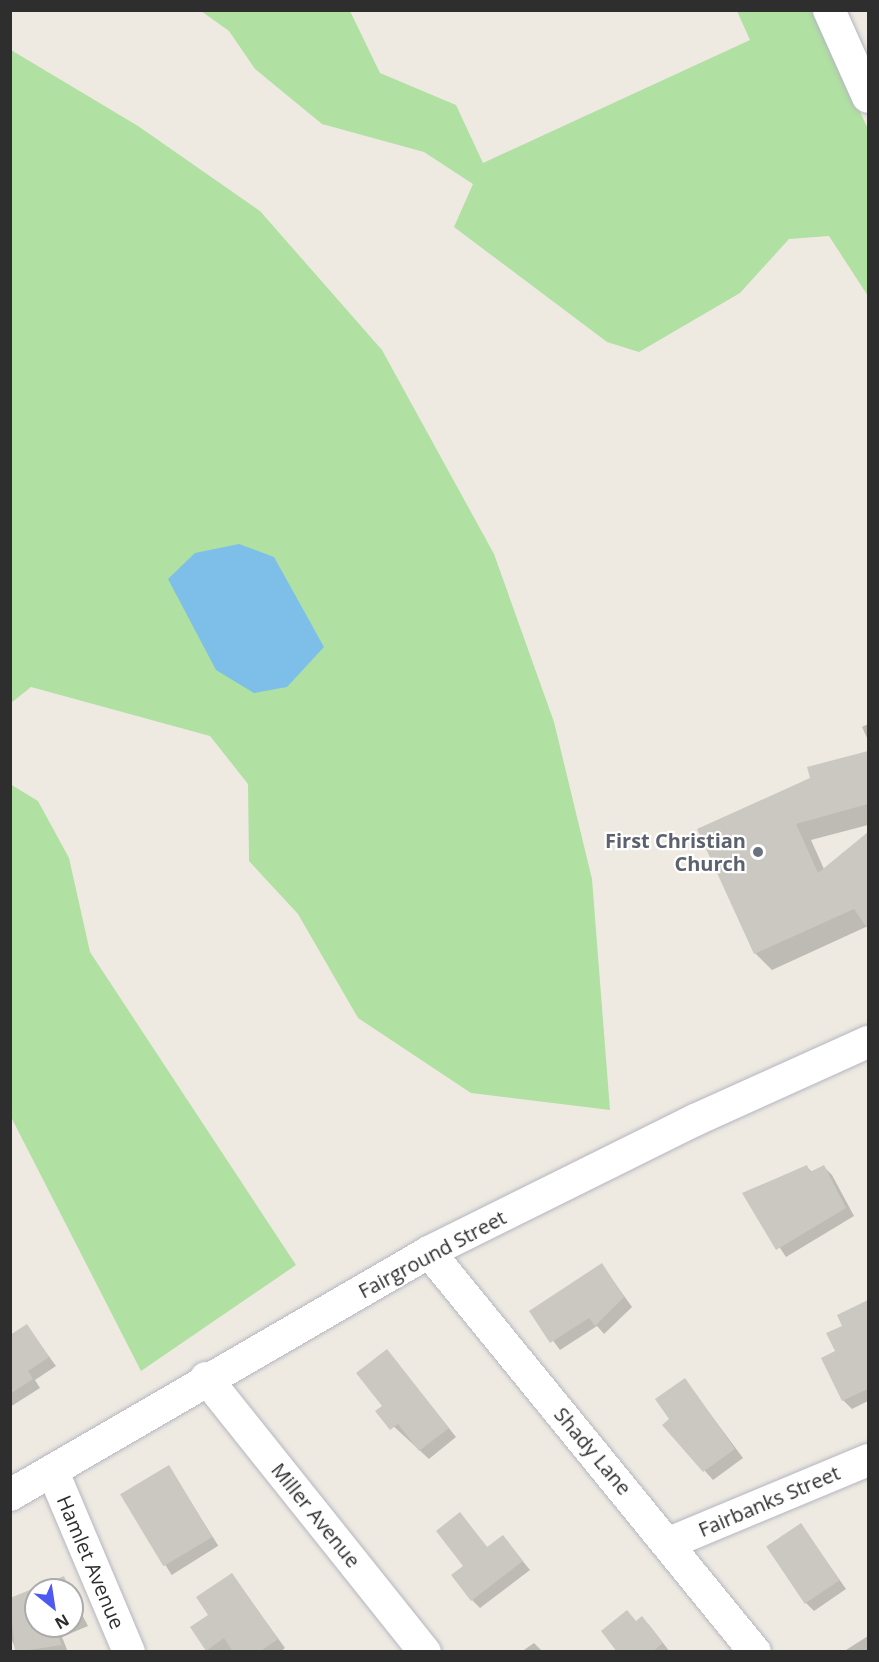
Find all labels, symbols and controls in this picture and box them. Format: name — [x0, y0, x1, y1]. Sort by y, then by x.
place label: First Christian Church — [605, 828, 746, 875]
marker: First Christian Church — [751, 845, 765, 859]
street label: Fairground Street — [354, 1205, 510, 1303]
street label: Shady Lane — [549, 1402, 637, 1500]
street label: Miller Avenue — [267, 1458, 365, 1572]
street label: Fairbanks Street — [695, 1460, 843, 1542]
street label: Hamlet Avenue — [52, 1492, 130, 1632]
north arrow — [24, 1578, 84, 1638]
text: N — [51, 1609, 73, 1635]

